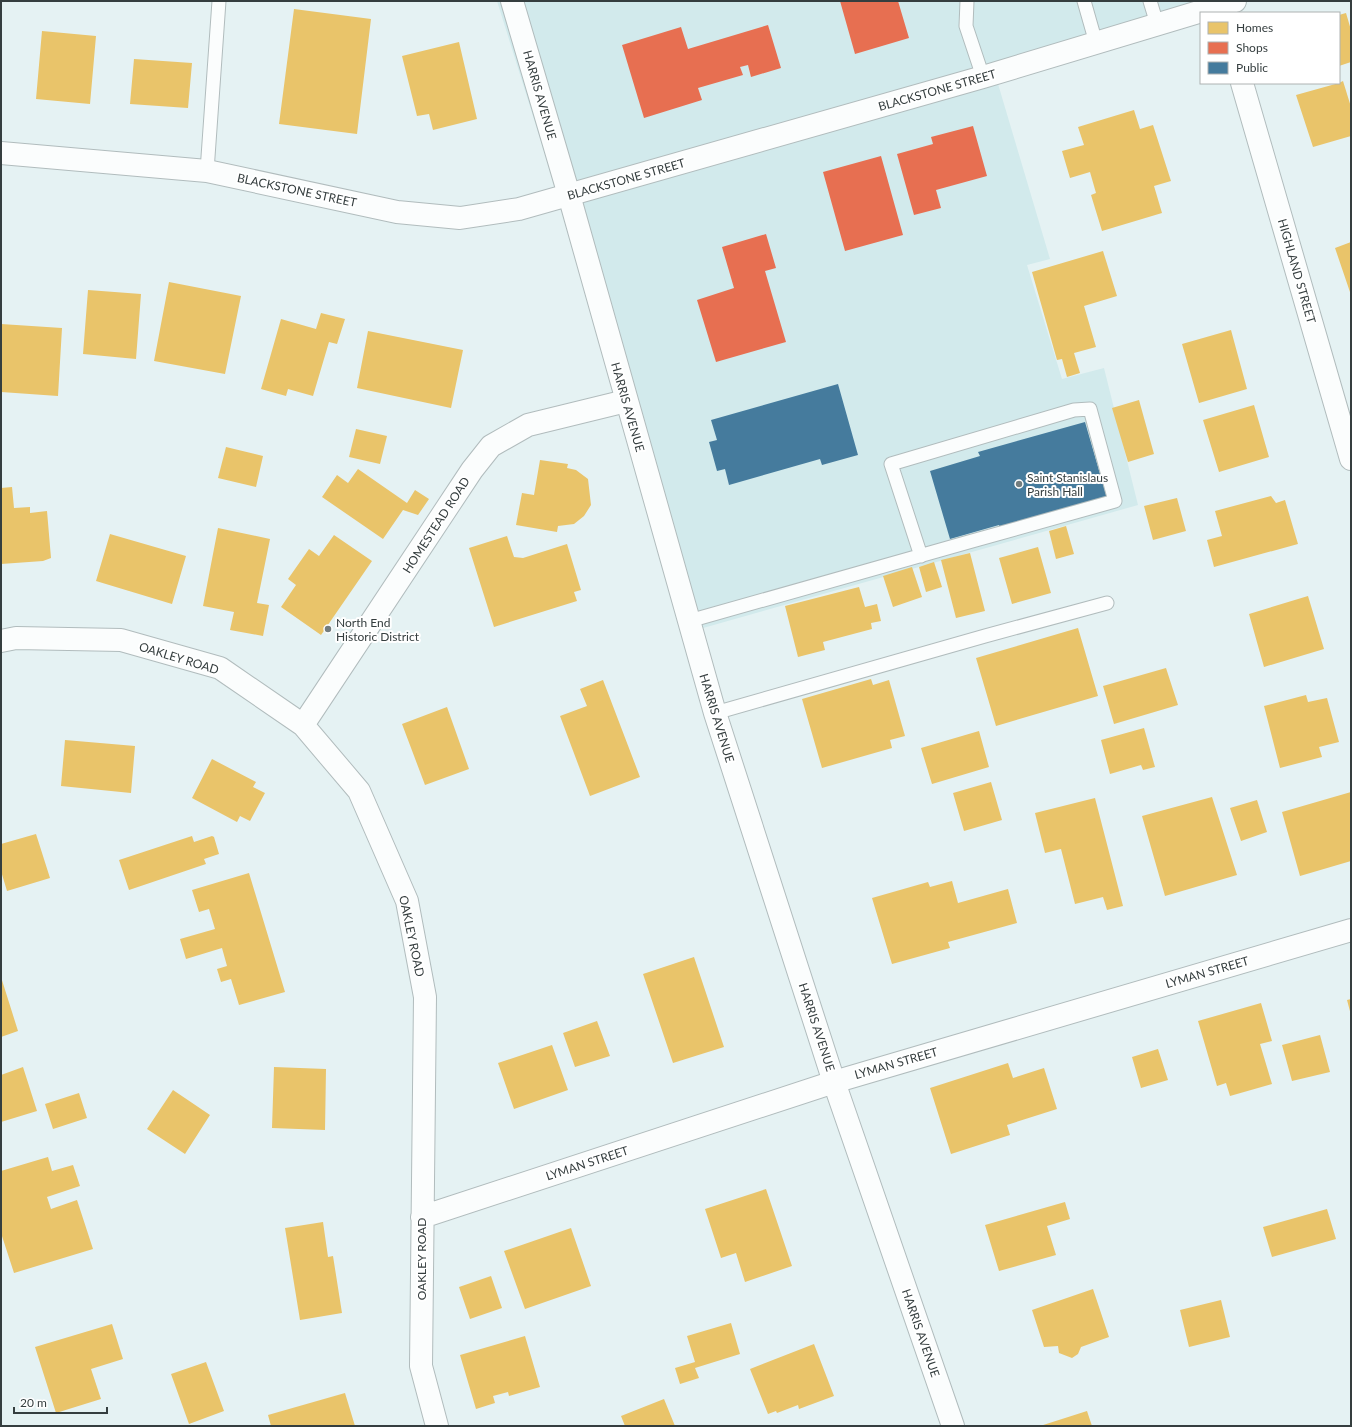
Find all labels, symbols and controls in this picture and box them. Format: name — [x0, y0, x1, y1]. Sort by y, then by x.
legend — [1200, 12, 1340, 84]
text: Homes — [1236, 20, 1273, 35]
text: Shops — [1236, 40, 1268, 55]
street label: HARRIS AVENUE — [520, 49, 560, 142]
text: Public — [1236, 60, 1268, 75]
street label: BLACKSTONE STREET — [876, 66, 998, 114]
street label: BLACKSTONE STREET — [565, 155, 687, 203]
street label: BLACKSTONE STREET — [236, 170, 358, 210]
street label: HIGHLAND STREET — [1275, 217, 1319, 325]
street label: HARRIS AVENUE — [608, 361, 648, 454]
place label: Saint Stanislaus Parish Hall — [1027, 470, 1108, 499]
street label: HOMESTEAD ROAD — [399, 474, 473, 576]
marker: Saint Stanislaus Parish Hall — [1014, 479, 1024, 489]
place label: North End Historic District — [336, 615, 420, 644]
marker: North End Historic District — [323, 624, 333, 634]
street label: OAKLEY ROAD — [137, 639, 221, 677]
street label: HARRIS AVENUE — [696, 672, 738, 764]
street label: OAKLEY ROAD — [396, 894, 428, 978]
street label: LYMAN STREET — [1164, 953, 1250, 991]
street label: HARRIS AVENUE — [796, 981, 838, 1073]
street label: LYMAN STREET — [853, 1044, 939, 1082]
street label: LYMAN STREET — [544, 1143, 630, 1183]
street label: OAKLEY ROAD — [414, 1218, 429, 1300]
street label: HARRIS AVENUE — [899, 1287, 943, 1379]
scale bar — [14, 1389, 107, 1415]
text: 20 m — [20, 1395, 47, 1410]

